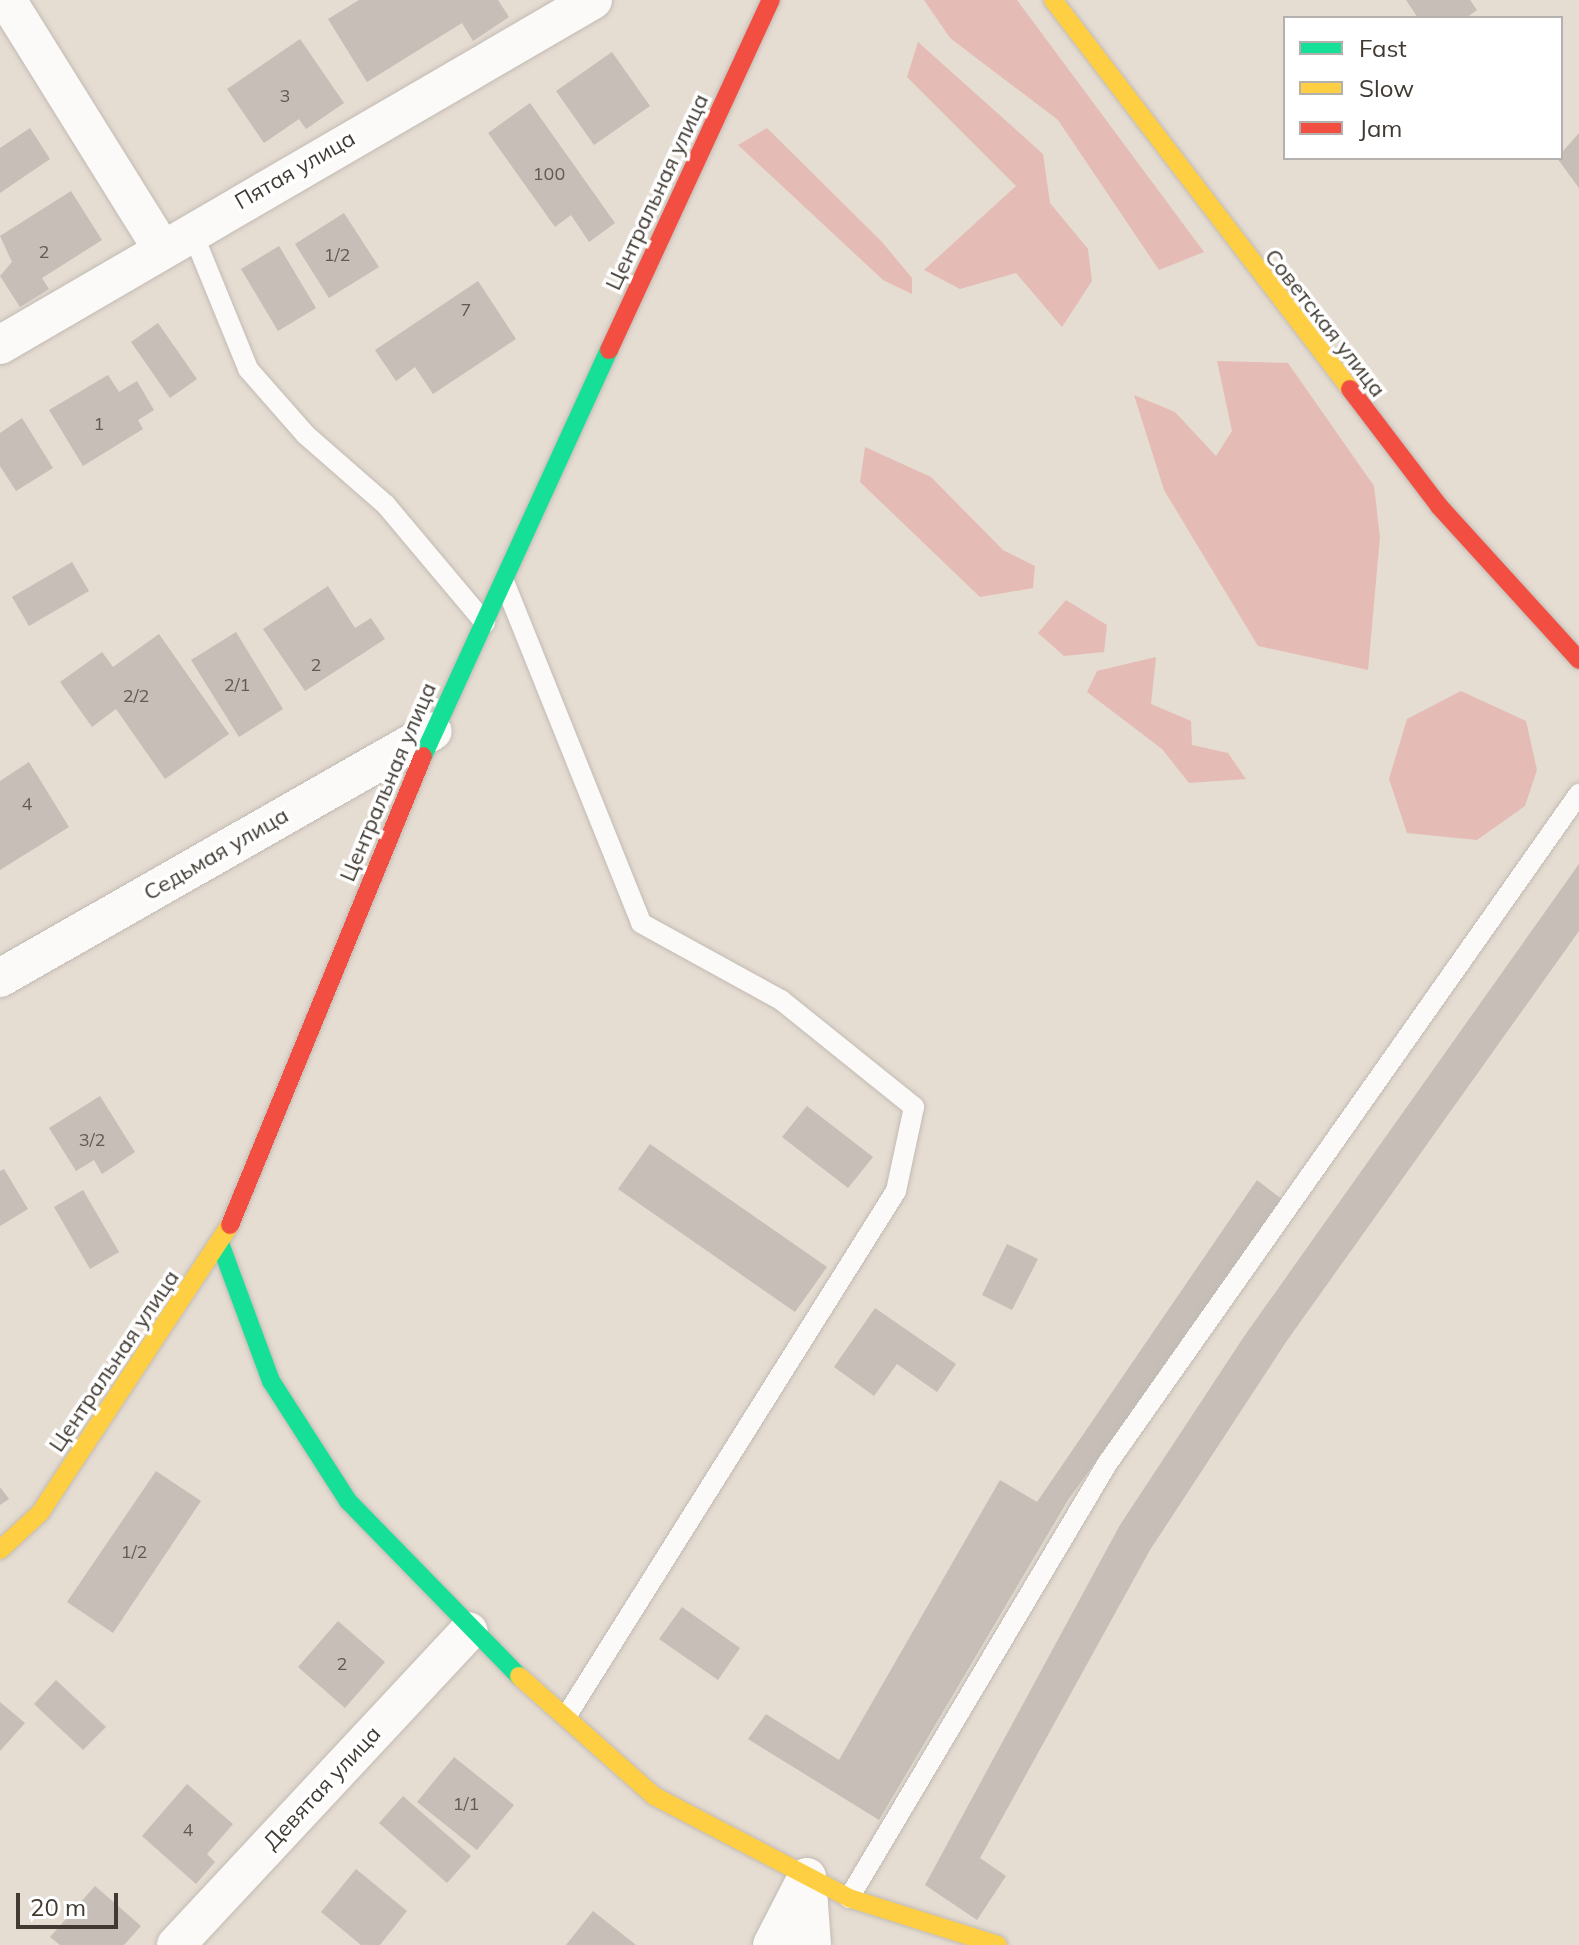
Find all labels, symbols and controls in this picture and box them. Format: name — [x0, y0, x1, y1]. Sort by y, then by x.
legend — [1283, 16, 1563, 160]
text: Fast — [1359, 33, 1407, 63]
text: Slow — [1359, 73, 1414, 103]
house number: 3 — [280, 85, 290, 107]
street label: Центральная улица — [600, 90, 714, 294]
text: Jam — [1359, 113, 1402, 143]
street label: Пятая улица — [230, 125, 360, 215]
house number: 100 — [533, 163, 565, 185]
house number: 2 — [39, 241, 49, 263]
house number: 1/2 — [324, 244, 350, 266]
street label: Советская улица — [1259, 244, 1391, 402]
house number: 7 — [461, 299, 471, 321]
house number: 1 — [94, 413, 104, 435]
house number: 2 — [311, 654, 321, 676]
house number: 2/1 — [224, 674, 250, 696]
street label: Центральная улица — [334, 679, 442, 885]
house number: 2/2 — [123, 685, 149, 707]
house number: 4 — [22, 793, 32, 815]
street label: Седьмая улица — [139, 802, 293, 906]
house number: 3/2 — [79, 1129, 105, 1151]
street label: Центральная улица — [43, 1265, 185, 1457]
house number: 1/2 — [121, 1541, 147, 1563]
house number: 2 — [337, 1653, 347, 1675]
street label: Девятая улица — [258, 1721, 386, 1855]
house number: 1/1 — [453, 1793, 479, 1815]
house number: 4 — [183, 1819, 193, 1841]
scale bar — [20, 1877, 122, 1927]
text: 20 m — [30, 1892, 86, 1922]

